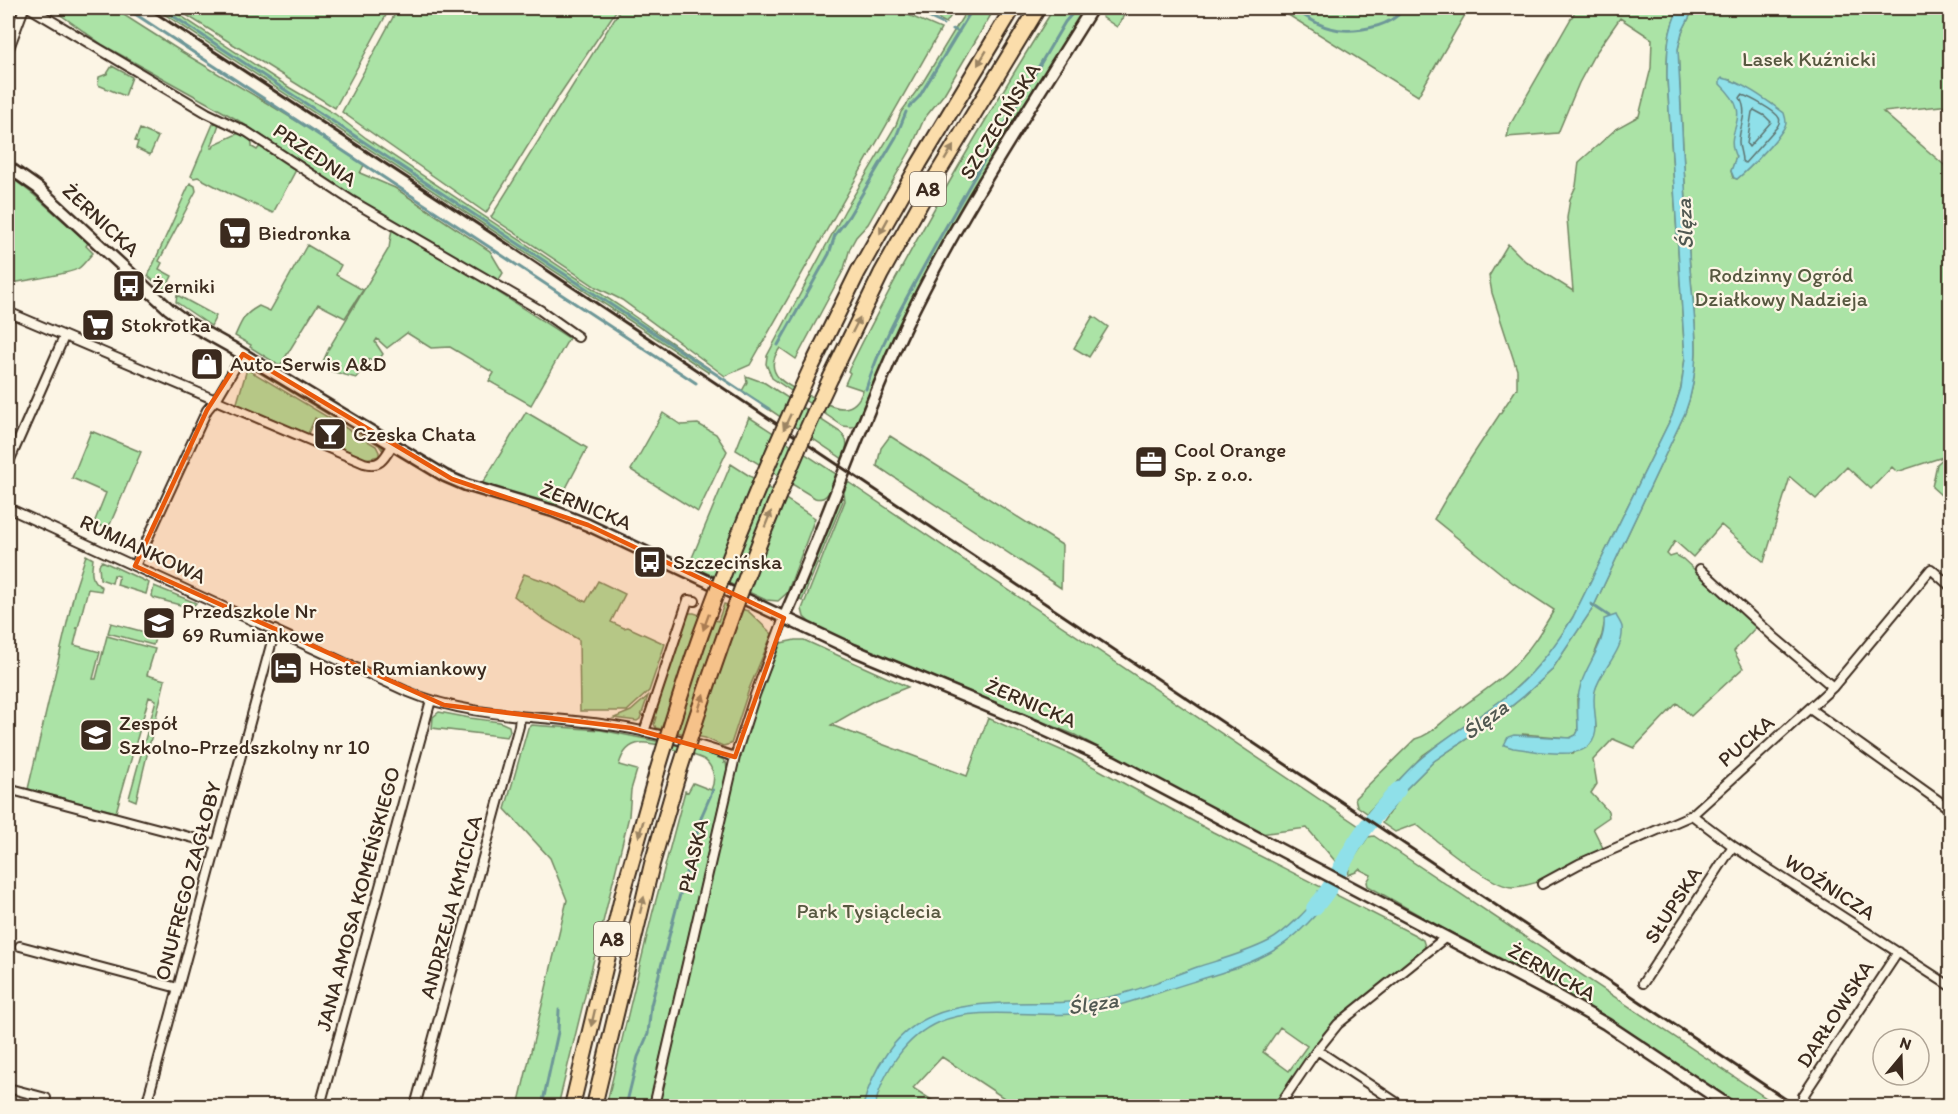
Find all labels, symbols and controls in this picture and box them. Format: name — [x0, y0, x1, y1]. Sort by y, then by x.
park label: Lasek Kuźnicki — [1742, 46, 1876, 71]
one-way arrow — [977, 50, 988, 66]
street label: SZCZECIŃSKA — [954, 57, 1046, 184]
street label: PRZEDNIA — [269, 118, 362, 192]
one-way arrow — [944, 145, 955, 161]
road number: A8 — [910, 172, 946, 206]
street label: ŻERNICKA — [58, 178, 145, 262]
water label: Ślęza — [1670, 197, 1699, 250]
supermarket icon: Biedronka — [217, 215, 253, 251]
one-way arrow — [879, 218, 889, 235]
place label: Biedronka — [258, 220, 351, 245]
park label: Rodzinny Ogród Działkowy Nadzieja — [1694, 262, 1868, 311]
bus stop icon: Żerniki — [111, 268, 147, 304]
place label: Żerniki — [152, 273, 215, 298]
supermarket icon: Stokrotka — [80, 307, 116, 343]
place label: Stokrotka — [121, 312, 211, 337]
one-way arrow — [852, 316, 861, 333]
shop icon: Auto-Serwis A&D — [189, 346, 225, 382]
place label: Auto-Serwis A&D — [230, 351, 386, 376]
one-way arrow — [782, 413, 791, 430]
bar icon: Czeska Chata — [312, 416, 348, 452]
place label: Czeska Chata — [353, 421, 476, 446]
place label: Cool Orange Sp. z o.o. — [1174, 437, 1286, 486]
one-way arrow — [184, 444, 193, 461]
office icon: Cool Orange Sp. z o.o. — [1133, 444, 1169, 480]
street label: ŻERNICKA — [537, 476, 636, 535]
street label: RUMIANKOWA — [76, 508, 211, 589]
one-way arrow — [763, 510, 773, 528]
bus stop icon: Szczecińska — [632, 544, 668, 580]
place label: Szczecińska — [673, 549, 782, 574]
place label: Przedszkole Nr 69 Rumiankowe — [182, 598, 324, 647]
school or university icon: Przedszkole Nr 69 Rumiankowe — [141, 605, 177, 641]
one-way arrow — [700, 613, 710, 631]
hotel icon: Hostel Rumiankowy — [268, 650, 304, 686]
place label: Hostel Rumiankowy — [309, 655, 487, 680]
street label: ŻERNICKA — [982, 672, 1081, 733]
one-way arrow — [696, 693, 706, 711]
water label: Ślęza — [1457, 693, 1514, 745]
street label: PUCKA — [1712, 709, 1779, 772]
place label: Zespół Szkolno-Przedszkolny nr 10 — [119, 710, 370, 759]
school or university icon: Zespół Szkolno-Przedszkolny nr 10 — [78, 717, 114, 753]
street label: JANA AMOSA KOMEŃSKIEGO — [310, 764, 405, 1034]
street label: ONUFREGO ZAGŁOBY — [149, 779, 226, 983]
street label: ANDRZEJA KMICICA — [414, 812, 487, 1001]
street label: PŁASKA — [672, 816, 713, 895]
one-way arrow — [636, 820, 645, 838]
street label: WOŹNICZA — [1780, 848, 1881, 926]
street label: SŁUPSKA — [1638, 861, 1707, 948]
one-way arrow — [637, 896, 647, 914]
park label: Park Tysiąclecia — [796, 898, 942, 923]
road number: A8 — [594, 922, 630, 956]
street label: ŻERNICKA — [1504, 937, 1601, 1006]
street label: DARŁOWSKA — [1791, 955, 1879, 1072]
water label: Ślęza — [1066, 986, 1121, 1021]
one-way arrow — [588, 1008, 597, 1027]
north arrow — [1871, 1027, 1931, 1087]
text: N — [1898, 1033, 1914, 1054]

